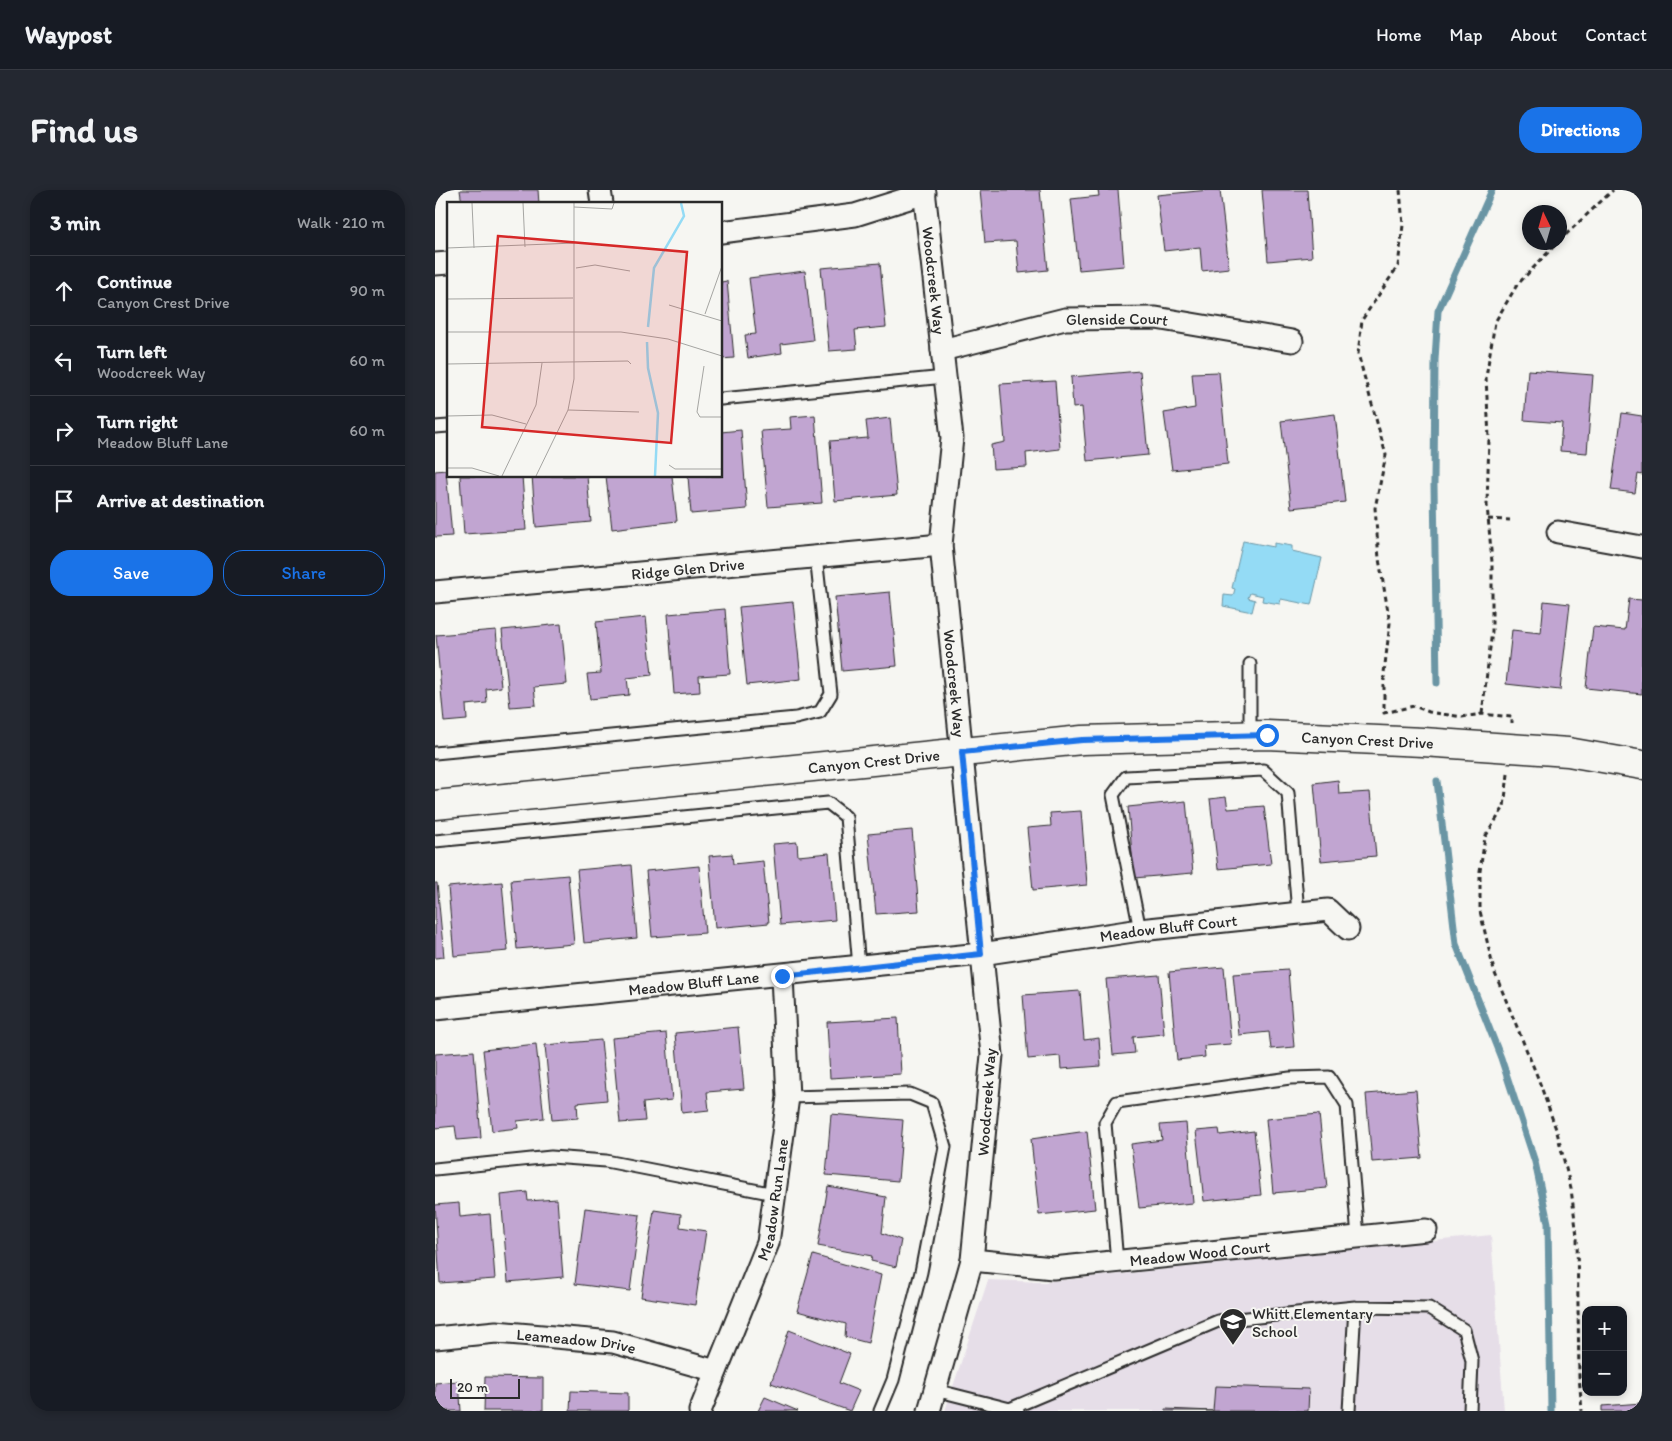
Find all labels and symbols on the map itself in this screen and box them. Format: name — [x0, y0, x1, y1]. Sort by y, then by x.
inset map — [447, 202, 723, 478]
north arrow — [1522, 205, 1567, 250]
street label: Woodcreek Way — [918, 226, 949, 336]
street label: Glenside Court — [1066, 309, 1170, 330]
street label: Ridge Glen Drive — [630, 554, 745, 584]
street label: Woodcreek Way — [939, 628, 969, 739]
route start — [1256, 724, 1279, 747]
street label: Canyon Crest Drive — [1301, 728, 1434, 753]
street label: Canyon Crest Drive — [807, 745, 941, 777]
street label: Meadow Bluff Court — [1098, 911, 1238, 946]
route end — [771, 965, 794, 988]
street label: Meadow Bluff Lane — [627, 967, 760, 999]
street label: Woodcreek Way — [973, 1047, 1000, 1157]
street label: Meadow Run Lane — [753, 1137, 792, 1263]
street label: Meadow Wood Court — [1129, 1237, 1271, 1270]
place label: Whitt Elementary School — [1252, 1304, 1373, 1341]
school or university icon: Whitt Elementary School — [1218, 1307, 1248, 1346]
street label: Leameadow Drive — [516, 1325, 638, 1358]
scale bar — [450, 1376, 520, 1399]

